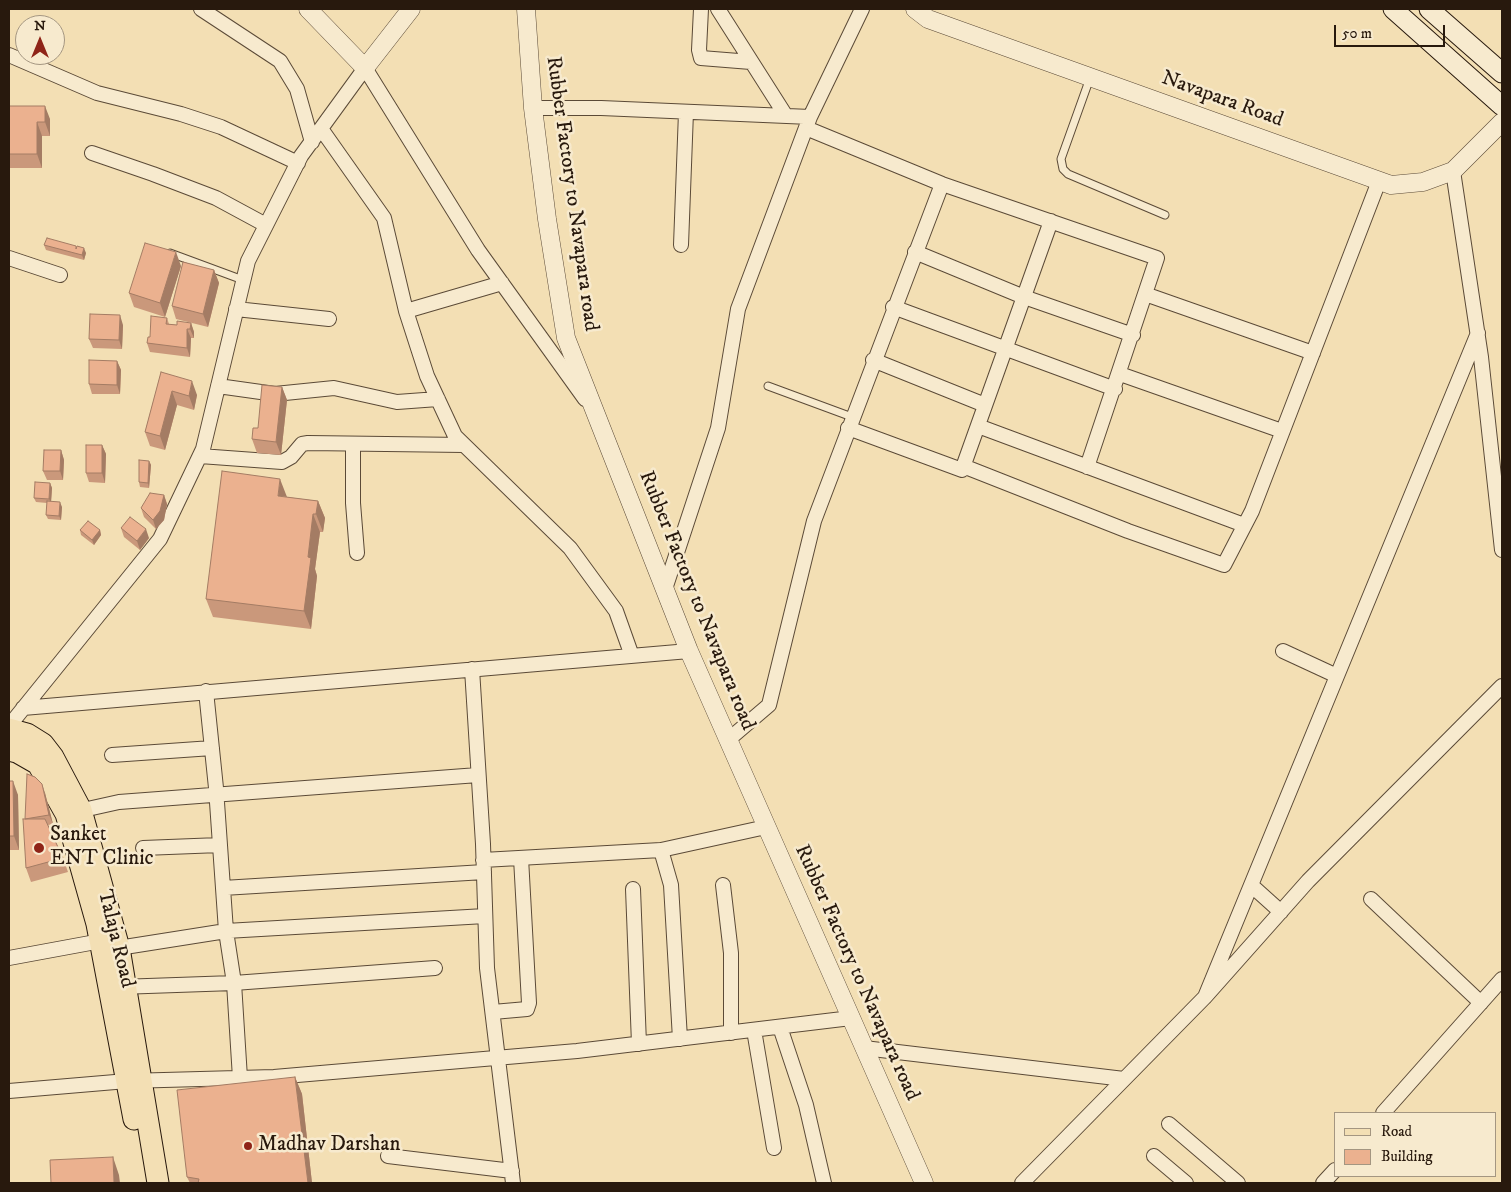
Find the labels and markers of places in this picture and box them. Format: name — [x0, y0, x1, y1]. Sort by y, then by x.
place label: Sanket ENT Clinic — [50, 823, 154, 873]
marker: Sanket ENT Clinic — [32, 841, 46, 855]
place label: Madhav Darshan — [258, 1133, 401, 1159]
marker: Madhav Darshan — [242, 1140, 254, 1152]

